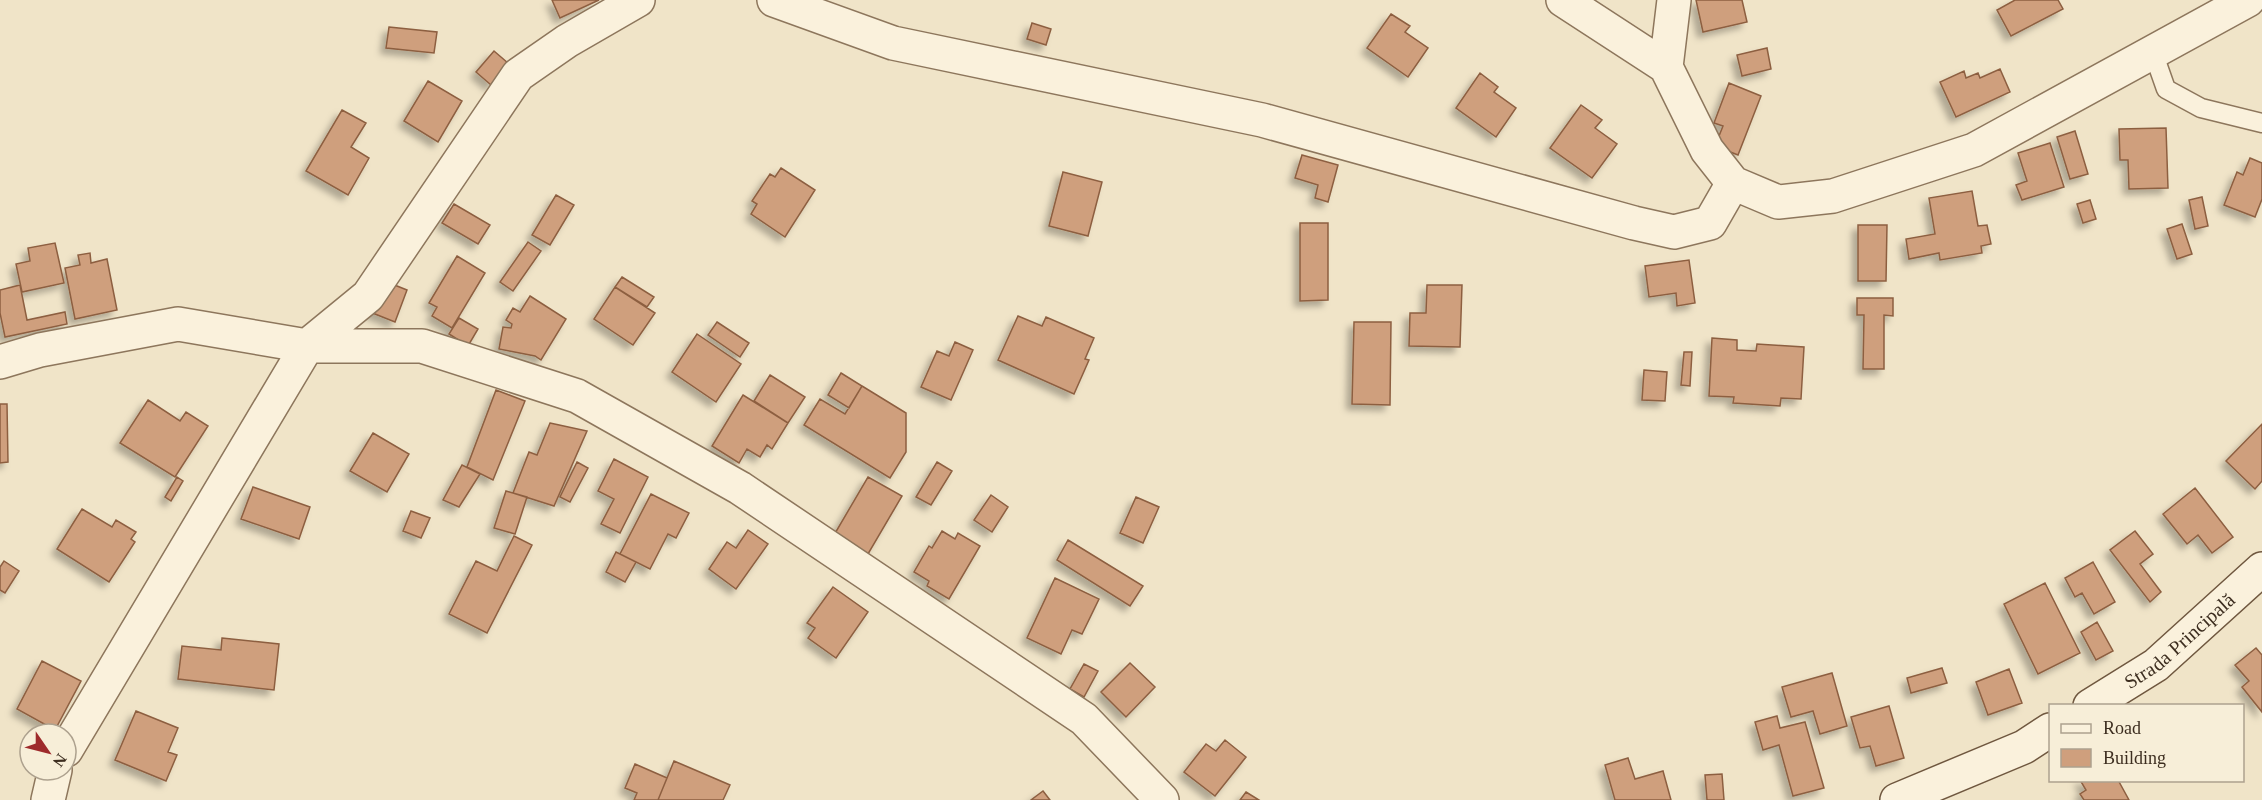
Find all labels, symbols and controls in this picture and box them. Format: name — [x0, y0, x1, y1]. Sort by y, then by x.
street label: Strada Principală — [2120, 588, 2239, 693]
legend — [2049, 704, 2244, 782]
text: Road — [2103, 718, 2141, 738]
north arrow — [18, 722, 78, 782]
text: Building — [2103, 748, 2166, 768]
text: N — [49, 751, 70, 770]

